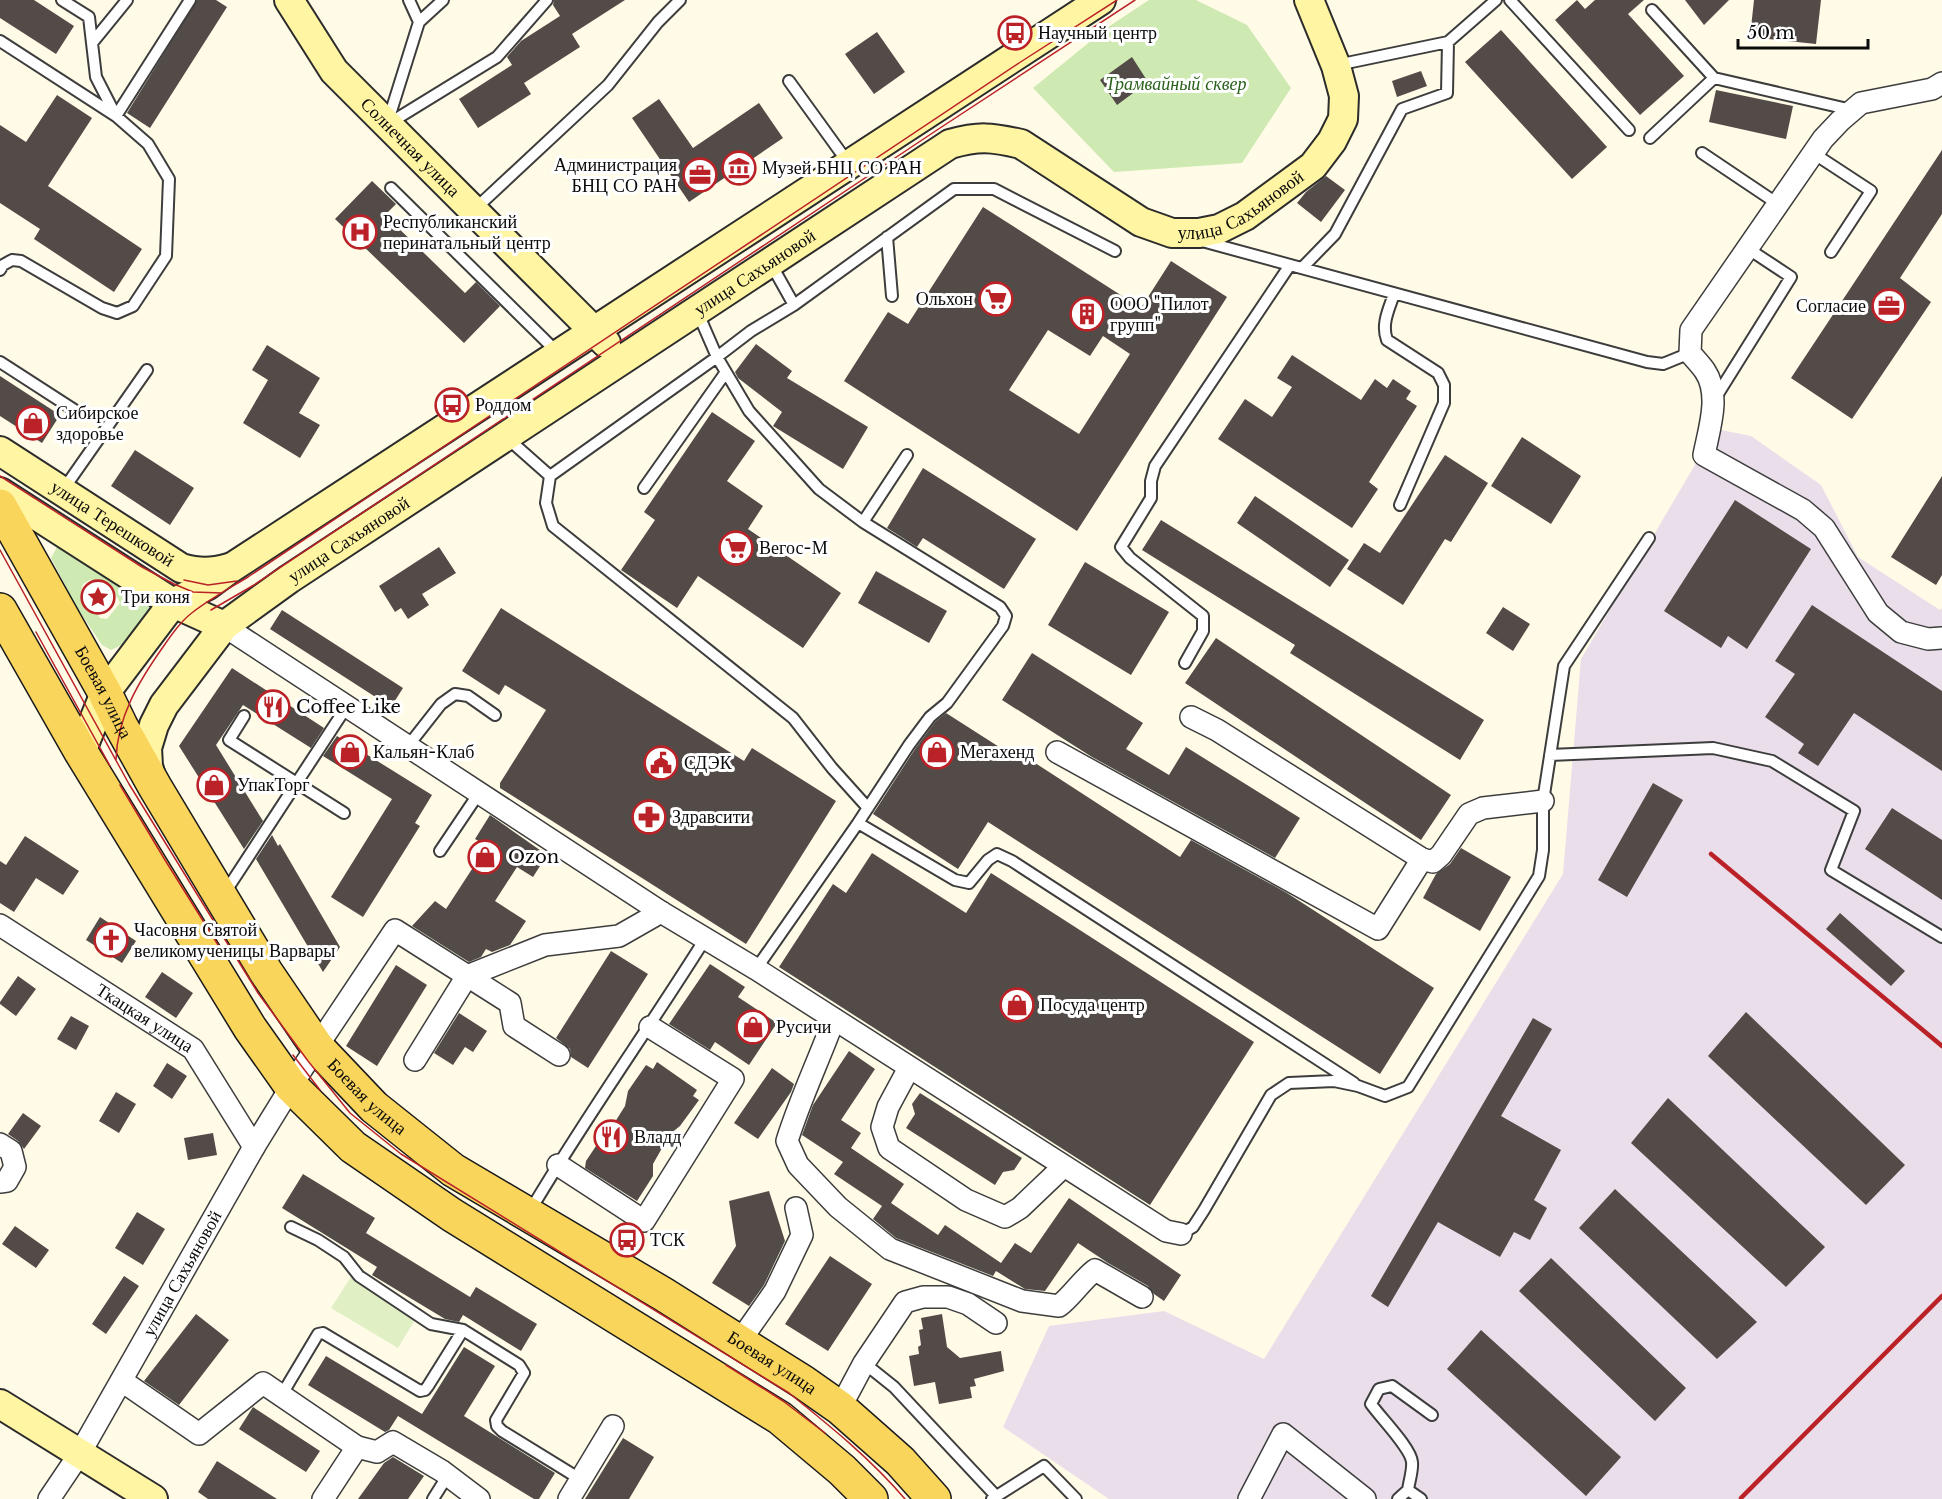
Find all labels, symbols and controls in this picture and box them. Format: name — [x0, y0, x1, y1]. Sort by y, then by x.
scale bar — [1738, 12, 1868, 50]
bus stop icon: Научный центр — [997, 15, 1033, 51]
place label: Научный центр — [1038, 22, 1157, 44]
text: 50 m — [1747, 22, 1795, 44]
park label: Трамвайный сквер — [1105, 73, 1247, 95]
street label: Солнечная улица — [356, 93, 465, 202]
museum icon: Музей БНЦ СО РАН — [721, 150, 757, 186]
place label: Администрация БНЦ СО РАН — [554, 154, 677, 197]
office icon: Администрация БНЦ СО РАН — [682, 157, 718, 193]
place label: Музей БНЦ СО РАН — [762, 157, 922, 179]
street label: улица Сахьяновой — [1178, 165, 1308, 245]
place label: Республиканский перинатальный центр — [383, 211, 551, 254]
hospital icon: Республиканский перинатальный центр — [342, 214, 378, 250]
street label: улица Сахьяновой — [690, 224, 820, 320]
supermarket icon: Ольхон — [978, 281, 1014, 317]
place label: Ольхон — [916, 288, 973, 310]
office icon: Согласие — [1871, 288, 1907, 324]
place label: ООО "Пилот групп" — [1110, 293, 1209, 336]
place label: Согласие — [1796, 295, 1866, 317]
building icon: ООО "Пилот групп" — [1069, 296, 1105, 332]
bus stop icon: Роддом — [434, 387, 470, 423]
place label: Роддом — [475, 394, 531, 416]
place label: Сибирское здоровье — [56, 402, 138, 445]
shop icon: Сибирское здоровье — [15, 405, 51, 441]
street label: улица Терешковой — [47, 476, 179, 572]
street label: улица Сахьяновой — [284, 492, 414, 588]
supermarket icon: Вегос-М — [718, 530, 754, 566]
place label: Вегос-М — [759, 537, 828, 559]
place icon: Три коня — [80, 579, 116, 615]
place label: Три коня — [121, 586, 190, 608]
street label: Боевая улица — [70, 642, 137, 742]
restaurant icon: Coffee Like — [255, 689, 291, 725]
place label: Coffee Like — [296, 696, 401, 718]
shop icon: Кальян-Клаб — [332, 734, 368, 770]
shop icon: Мегахенд — [919, 734, 955, 770]
place label: Кальян-Клаб — [373, 741, 475, 763]
place label: Мегахенд — [960, 741, 1034, 763]
public building icon: СДЭК — [643, 745, 679, 781]
place label: СДЭК — [684, 752, 733, 774]
shop icon: УпакТорг — [196, 767, 232, 803]
place label: УпакТорг — [237, 774, 310, 796]
pharmacy icon: Здравсити — [631, 799, 667, 835]
place label: Здравсити — [672, 806, 751, 828]
shop icon: Ozon — [467, 839, 503, 875]
place label: Ozon — [508, 846, 559, 868]
place label: Часовня Святой великомученицы Варвары — [134, 919, 335, 962]
church icon: Часовня Святой великомученицы Варвары — [93, 922, 129, 958]
street label: Ткацкая улица — [92, 979, 197, 1057]
shop icon: Посуда центр — [999, 987, 1035, 1023]
place label: Посуда центр — [1040, 994, 1145, 1016]
shop icon: Русичи — [735, 1009, 771, 1045]
place label: Русичи — [776, 1016, 832, 1038]
street label: Боевая улица — [323, 1054, 411, 1140]
restaurant icon: Владд — [593, 1119, 629, 1155]
place label: Владд — [634, 1126, 681, 1148]
street label: улица Сахьяновой — [138, 1206, 227, 1340]
bus stop icon: ТСК — [609, 1222, 645, 1258]
place label: ТСК — [650, 1229, 686, 1251]
street label: Боевая улица — [723, 1326, 821, 1399]

